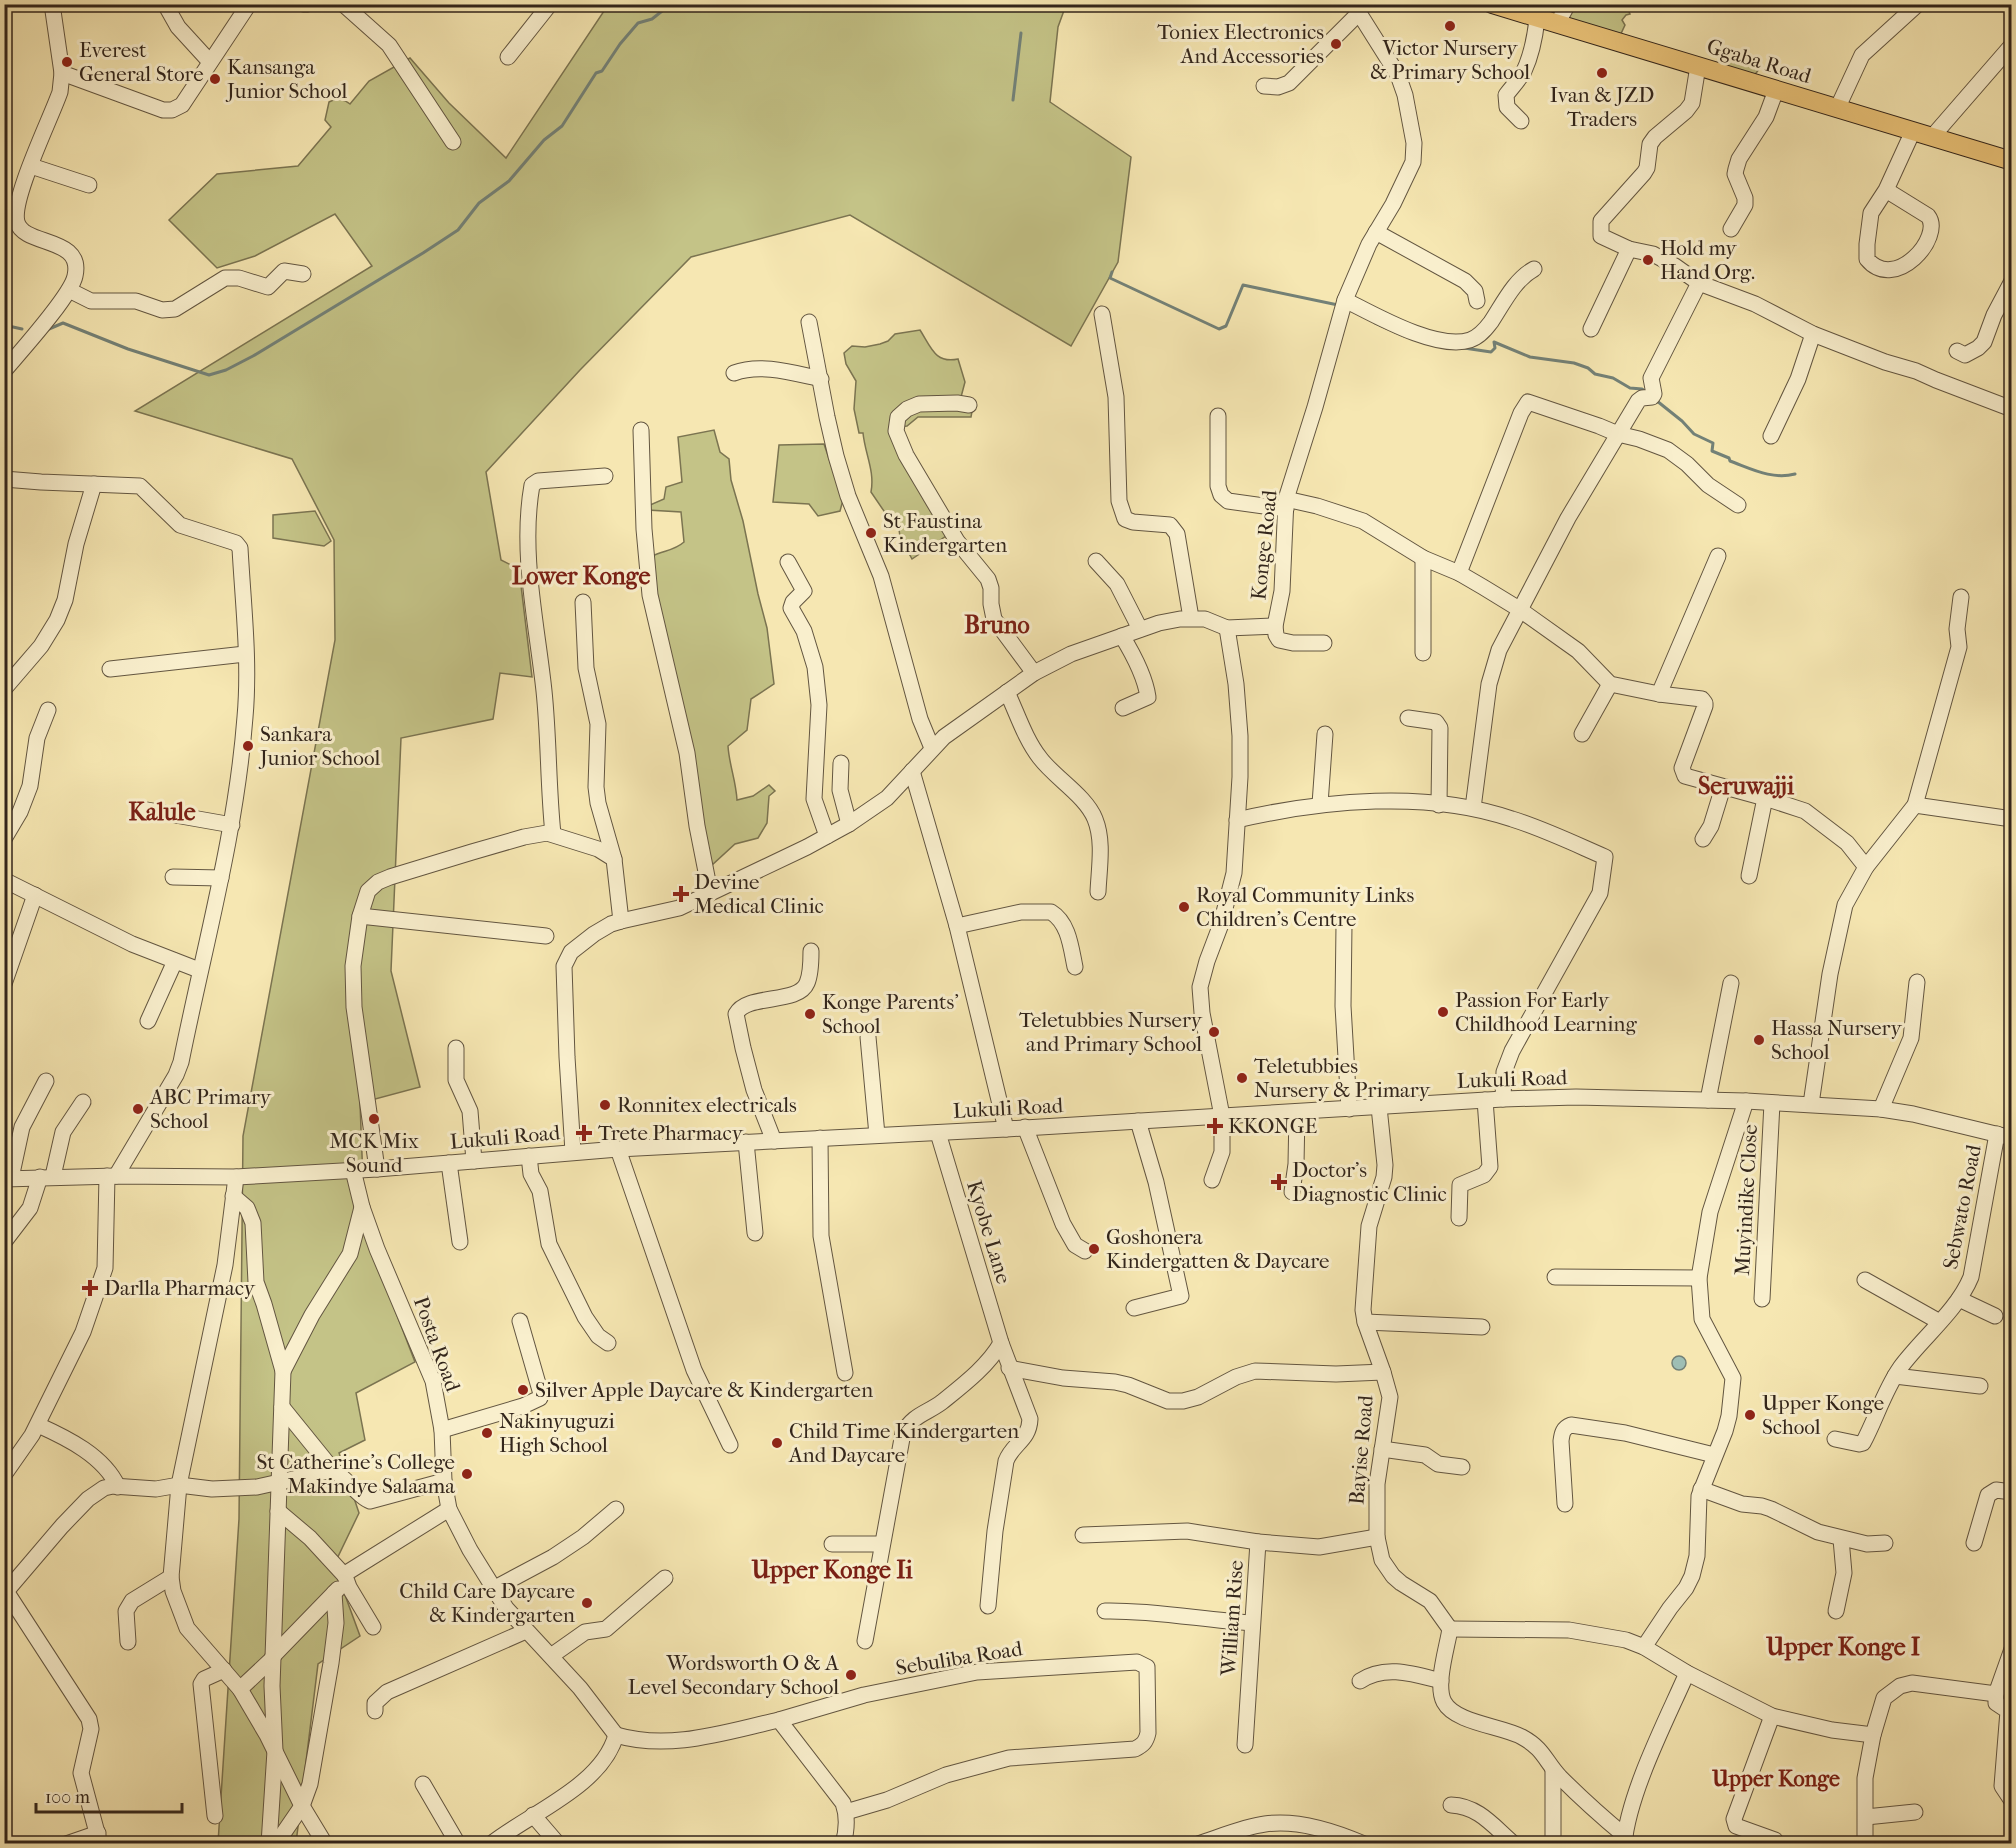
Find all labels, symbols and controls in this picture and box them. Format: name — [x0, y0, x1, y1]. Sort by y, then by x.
marker: Victor Nursery & Primary School — [1443, 19, 1457, 33]
place label: Toniex Electronics And Accessories — [1157, 20, 1324, 68]
street label: Ggaba Road — [1704, 34, 1815, 88]
place label: Victor Nursery & Primary School — [1370, 36, 1530, 84]
marker: Toniex Electronics And Accessories — [1329, 37, 1343, 51]
place label: Everest General Store — [79, 38, 204, 86]
marker: Everest General Store — [60, 55, 74, 69]
place label: Kansanga Junior School — [225, 55, 347, 103]
marker: Ivan & JZD Traders — [1595, 66, 1609, 80]
marker: Kansanga Junior School — [208, 72, 222, 86]
place label: Ivan & JZD Traders — [1550, 83, 1654, 131]
place label: Hold my Hand Org. — [1660, 236, 1755, 284]
marker: Hold my Hand Org. — [1641, 253, 1655, 267]
street label: Konge Road — [1246, 488, 1282, 601]
place label: St Faustina Kindergarten — [883, 509, 1007, 557]
marker: St Faustina Kindergarten — [864, 526, 878, 540]
district label: Lower Konge — [512, 562, 650, 590]
district label: Bruno — [964, 611, 1030, 639]
place label: Sankara Junior School — [258, 722, 380, 770]
marker: Sankara Junior School — [241, 739, 255, 753]
district label: Seruwajji — [1698, 772, 1795, 800]
district label: Kalule — [128, 798, 196, 826]
place label: Devine Medical Clinic — [694, 870, 824, 918]
place label: Royal Community Links Children's Centre — [1196, 883, 1414, 931]
marker: Devine Medical Clinic — [672, 885, 690, 903]
marker: Royal Community Links Children's Centre — [1177, 900, 1191, 914]
place label: Passion For Early Childhood Learning — [1455, 988, 1638, 1036]
place label: Konge Parents' School — [822, 990, 959, 1038]
marker: Passion For Early Childhood Learning — [1436, 1005, 1450, 1019]
marker: Konge Parents' School — [803, 1007, 817, 1021]
place label: Teletubbies Nursery and Primary School — [1019, 1008, 1203, 1056]
place label: Hassa Nursery School — [1771, 1016, 1902, 1064]
marker: Teletubbies Nursery and Primary School — [1207, 1025, 1221, 1039]
marker: Hassa Nursery School — [1752, 1033, 1766, 1047]
place label: Teletubbies Nursery & Primary — [1254, 1054, 1431, 1102]
street label: Lukuli Road — [1456, 1065, 1568, 1093]
marker: Teletubbies Nursery & Primary — [1235, 1071, 1249, 1085]
place label: ABC Primary School — [149, 1085, 272, 1133]
place label: Ronnitex electricals — [617, 1093, 797, 1117]
street label: Lukuli Road — [952, 1093, 1064, 1123]
marker: Ronnitex electricals — [598, 1098, 612, 1112]
marker: ABC Primary School — [131, 1102, 145, 1116]
marker: MCK Mix Sound — [367, 1112, 381, 1126]
place label: KKONGE — [1228, 1114, 1318, 1138]
marker: KKONGE — [1206, 1117, 1224, 1135]
street label: Lukuli Road — [449, 1120, 562, 1154]
place label: Trete Pharmacy — [598, 1121, 744, 1145]
marker: Trete Pharmacy — [575, 1124, 593, 1142]
street label: Muyindike Close — [1730, 1124, 1762, 1276]
place label: MCK Mix Sound — [329, 1129, 419, 1177]
street label: Sebwato Road — [1938, 1142, 1986, 1271]
place label: Doctor's Diagnostic Clinic — [1292, 1158, 1447, 1206]
marker: Doctor's Diagnostic Clinic — [1270, 1173, 1288, 1191]
street label: Kyobe Lane — [962, 1177, 1016, 1287]
place label: Goshonera Kindergatten & Daycare — [1106, 1225, 1329, 1273]
marker: Goshonera Kindergatten & Daycare — [1087, 1242, 1101, 1256]
place label: Darlla Pharmacy — [104, 1276, 256, 1300]
marker: Darlla Pharmacy — [81, 1279, 99, 1297]
street label: Posta Road — [409, 1293, 465, 1395]
place label: Silver Apple Daycare & Kindergarten — [535, 1378, 873, 1402]
marker: Silver Apple Daycare & Kindergarten — [516, 1383, 530, 1397]
place label: Upper Konge School — [1762, 1391, 1884, 1439]
street label: Bayise Road — [1344, 1394, 1378, 1506]
marker: Upper Konge School — [1743, 1408, 1757, 1422]
place label: Nakinyuguzi High School — [499, 1409, 615, 1457]
place label: Child Time Kindergarten And Daycare — [788, 1419, 1019, 1467]
marker: Nakinyuguzi High School — [480, 1426, 494, 1440]
marker: Child Time Kindergarten And Daycare — [770, 1436, 784, 1450]
place label: St Catherine's College Makindye Salaama — [256, 1450, 455, 1498]
marker: St Catherine's College Makindye Salaama — [460, 1467, 474, 1481]
district label: Upper Konge Ii — [750, 1556, 913, 1584]
street label: William Rise — [1216, 1559, 1248, 1678]
place label: Child Care Daycare & Kindergarten — [399, 1579, 575, 1627]
marker: Child Care Daycare & Kindergarten — [580, 1596, 594, 1610]
district label: Upper Konge I — [1765, 1633, 1921, 1661]
street label: Sebuliba Road — [894, 1636, 1025, 1680]
place label: Wordsworth O & A Level Secondary School — [628, 1651, 839, 1699]
marker: Wordsworth O & A Level Secondary School — [844, 1668, 858, 1682]
district label: Upper Konge — [1711, 1766, 1840, 1792]
scale bar — [36, 1776, 182, 1814]
text: 100 m — [45, 1787, 90, 1808]

